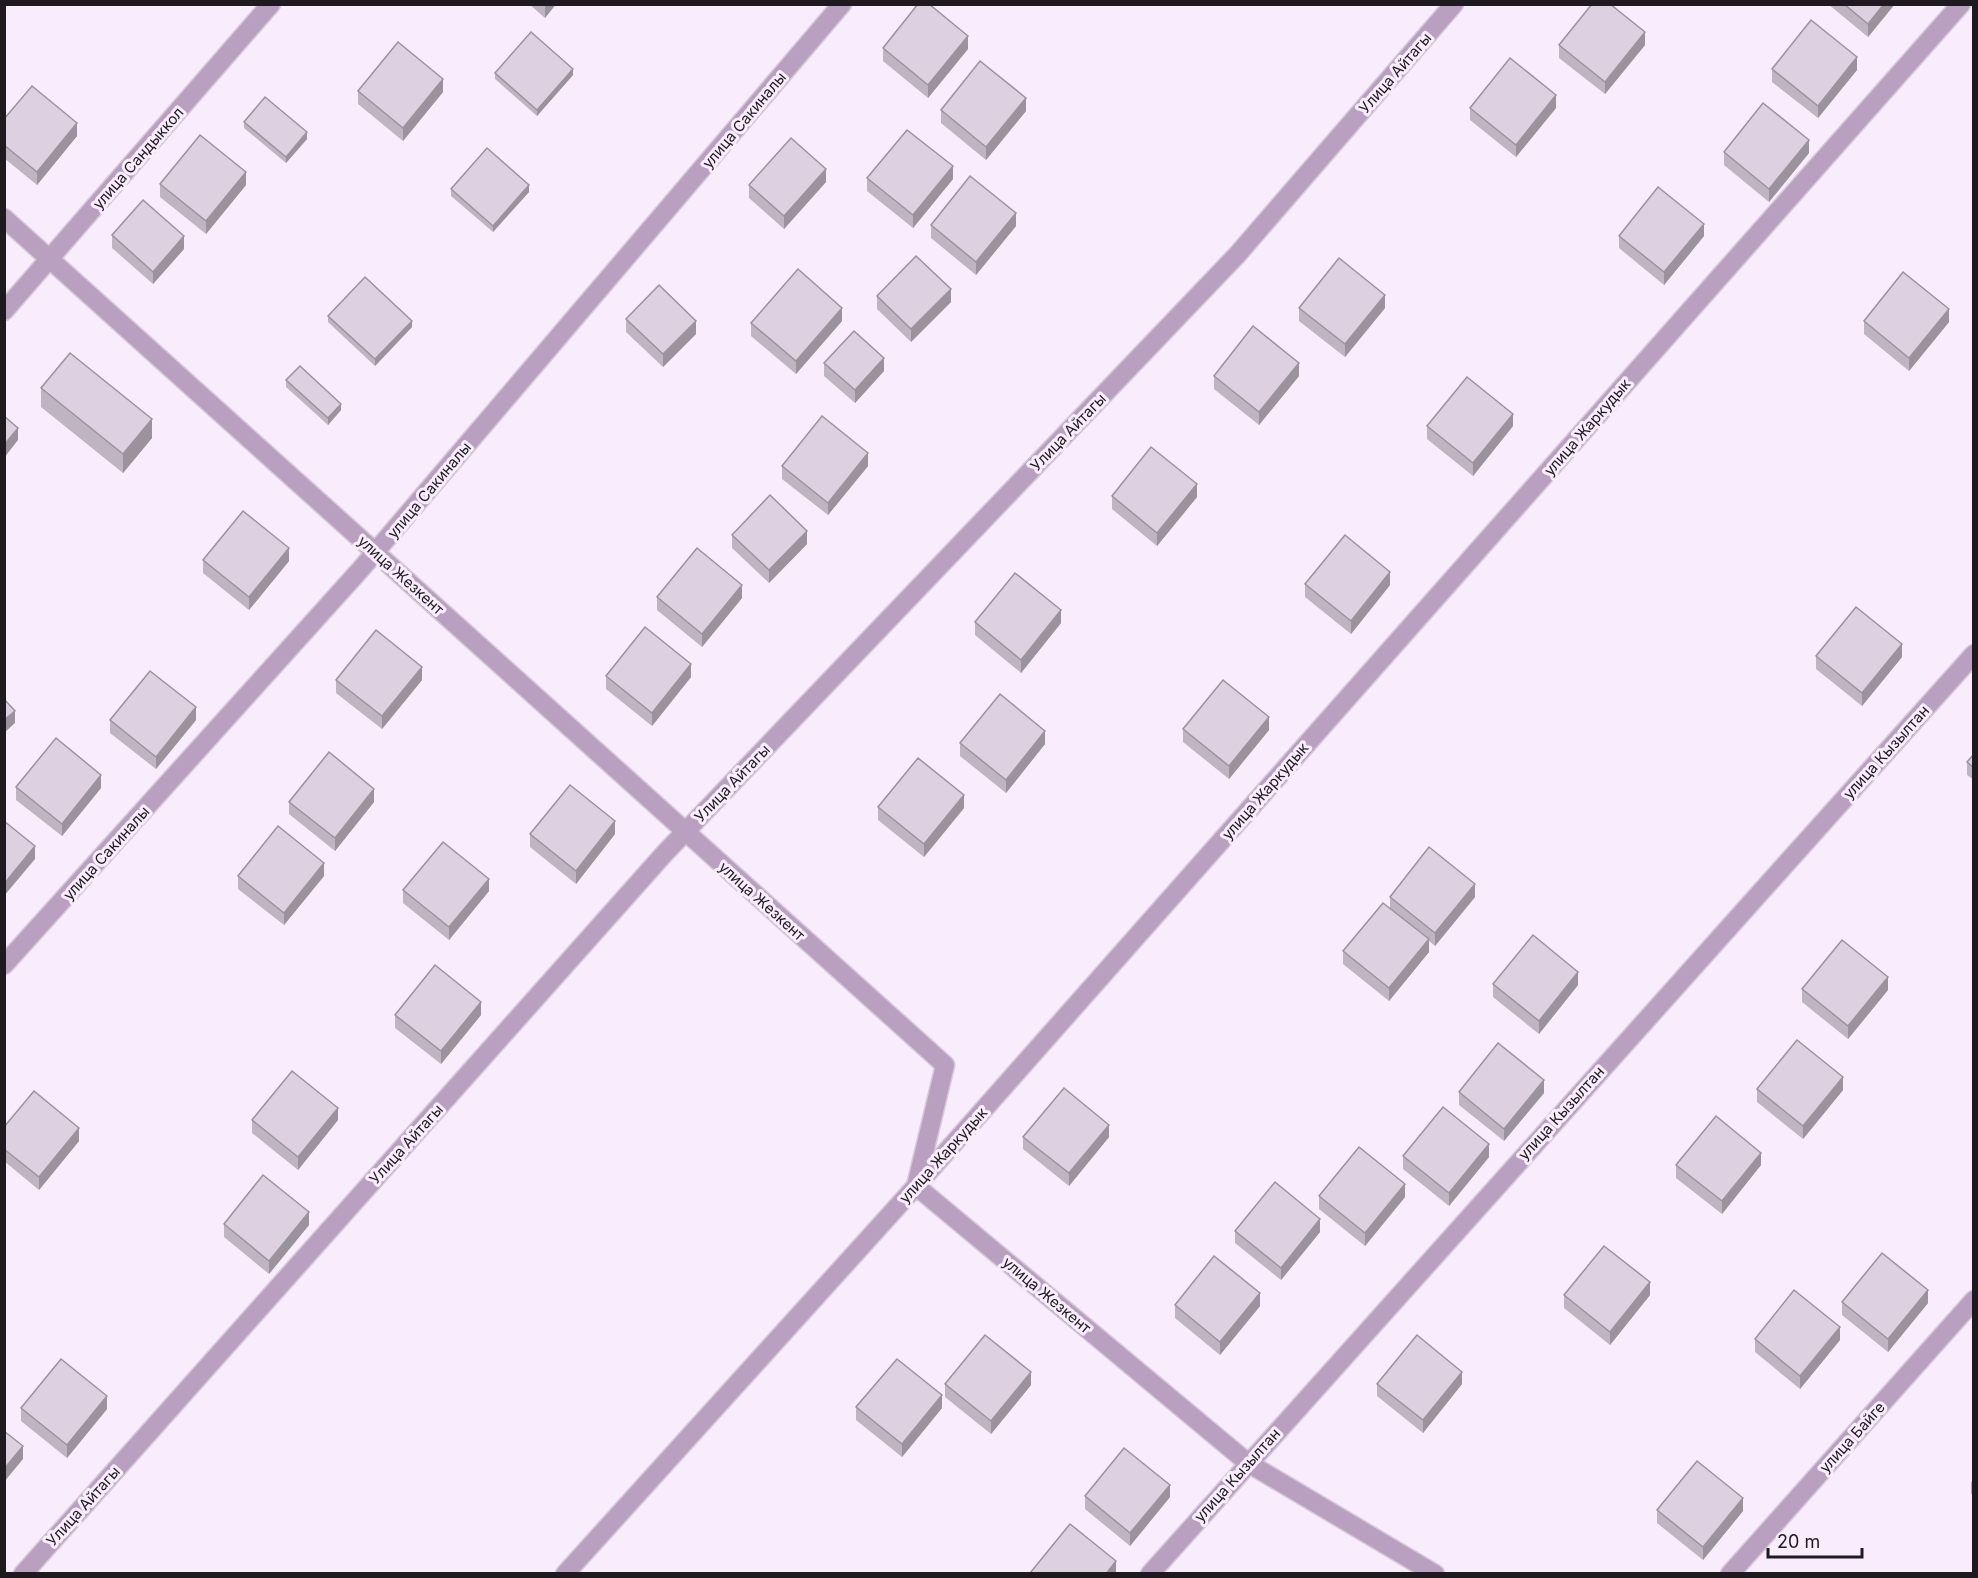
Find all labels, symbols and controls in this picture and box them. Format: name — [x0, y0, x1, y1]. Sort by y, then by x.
street label: Улица Айтагы — [1355, 29, 1435, 117]
street label: улица Сакиналы — [698, 68, 790, 172]
street label: улица Сандыккол — [88, 103, 188, 213]
street label: улица Жаркудык — [1540, 375, 1634, 479]
street label: Улица Айтагы — [1026, 389, 1110, 475]
street label: улица Сакиналы — [383, 438, 475, 542]
street label: улица Жезкент — [354, 531, 448, 619]
street label: улица Кызылтан — [1839, 701, 1933, 803]
street label: улица Жаркудык — [1218, 739, 1312, 843]
street label: Улица Айтагы — [690, 740, 774, 826]
street label: улица Сакиналы — [59, 802, 153, 904]
street label: улица Жезкент — [715, 857, 809, 945]
street label: улица Кызылтан — [1514, 1062, 1608, 1164]
street label: Улица Айтагы — [365, 1100, 447, 1188]
street label: улица Жаркудык — [895, 1103, 991, 1207]
street label: улица Жезкент — [999, 1253, 1095, 1337]
street label: улица Байге — [1815, 1398, 1889, 1476]
street label: улица Кызылтан — [1190, 1424, 1284, 1526]
street label: Улица Айтагы — [42, 1462, 124, 1550]
scale bar — [1768, 1521, 1862, 1559]
text: 20 m — [1777, 1531, 1820, 1552]

